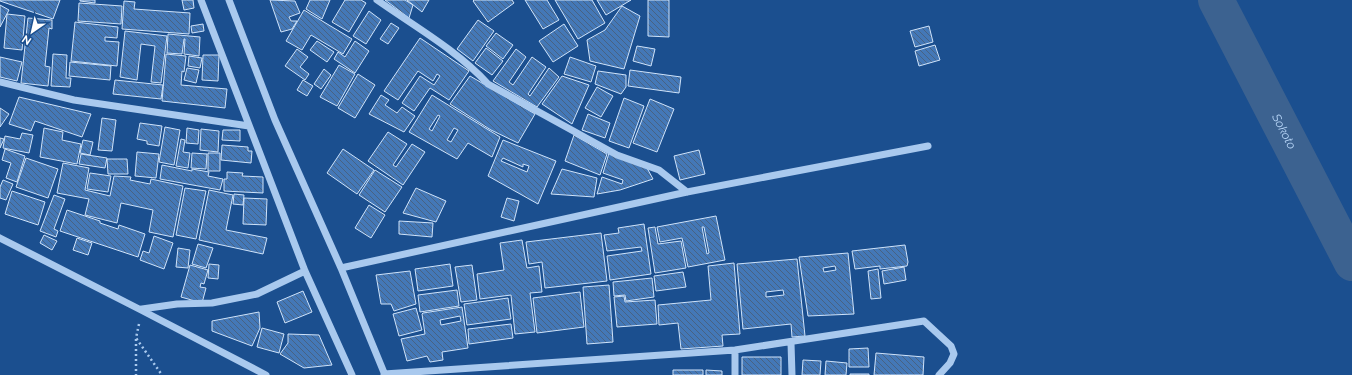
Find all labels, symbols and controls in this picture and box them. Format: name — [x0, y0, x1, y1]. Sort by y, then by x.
north arrow — [12, 12, 52, 52]
text: N — [20, 32, 34, 48]
water label: Sokoto — [1269, 111, 1299, 152]

